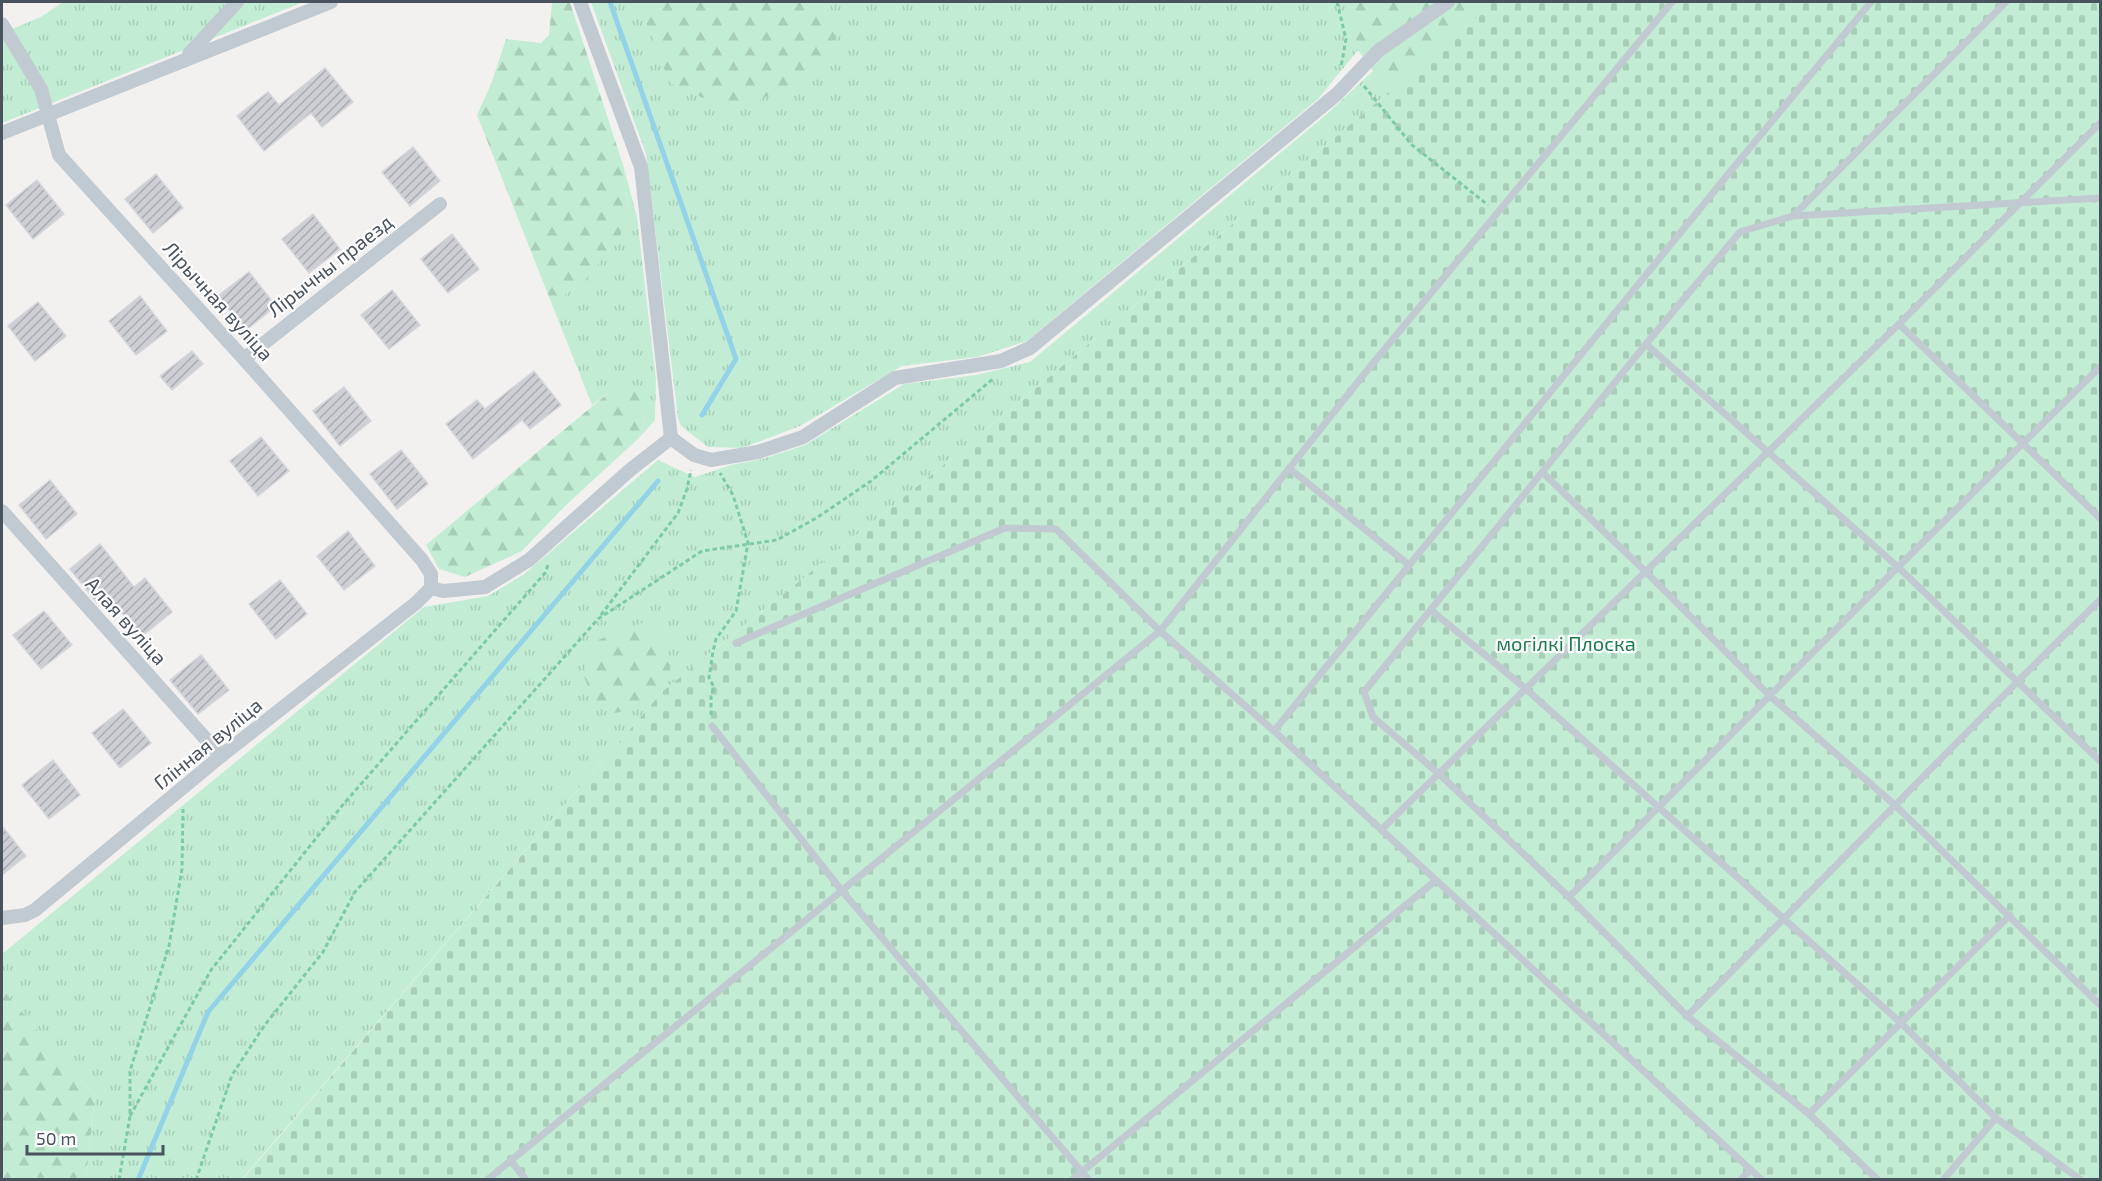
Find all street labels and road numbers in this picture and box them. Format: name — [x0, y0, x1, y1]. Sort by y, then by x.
street label: Лірычны праезд — [262, 209, 397, 321]
street label: Лірычная вуліца — [158, 235, 279, 366]
street label: Алая вуліца — [80, 571, 173, 670]
street label: Глінная вуліца — [148, 692, 267, 795]

